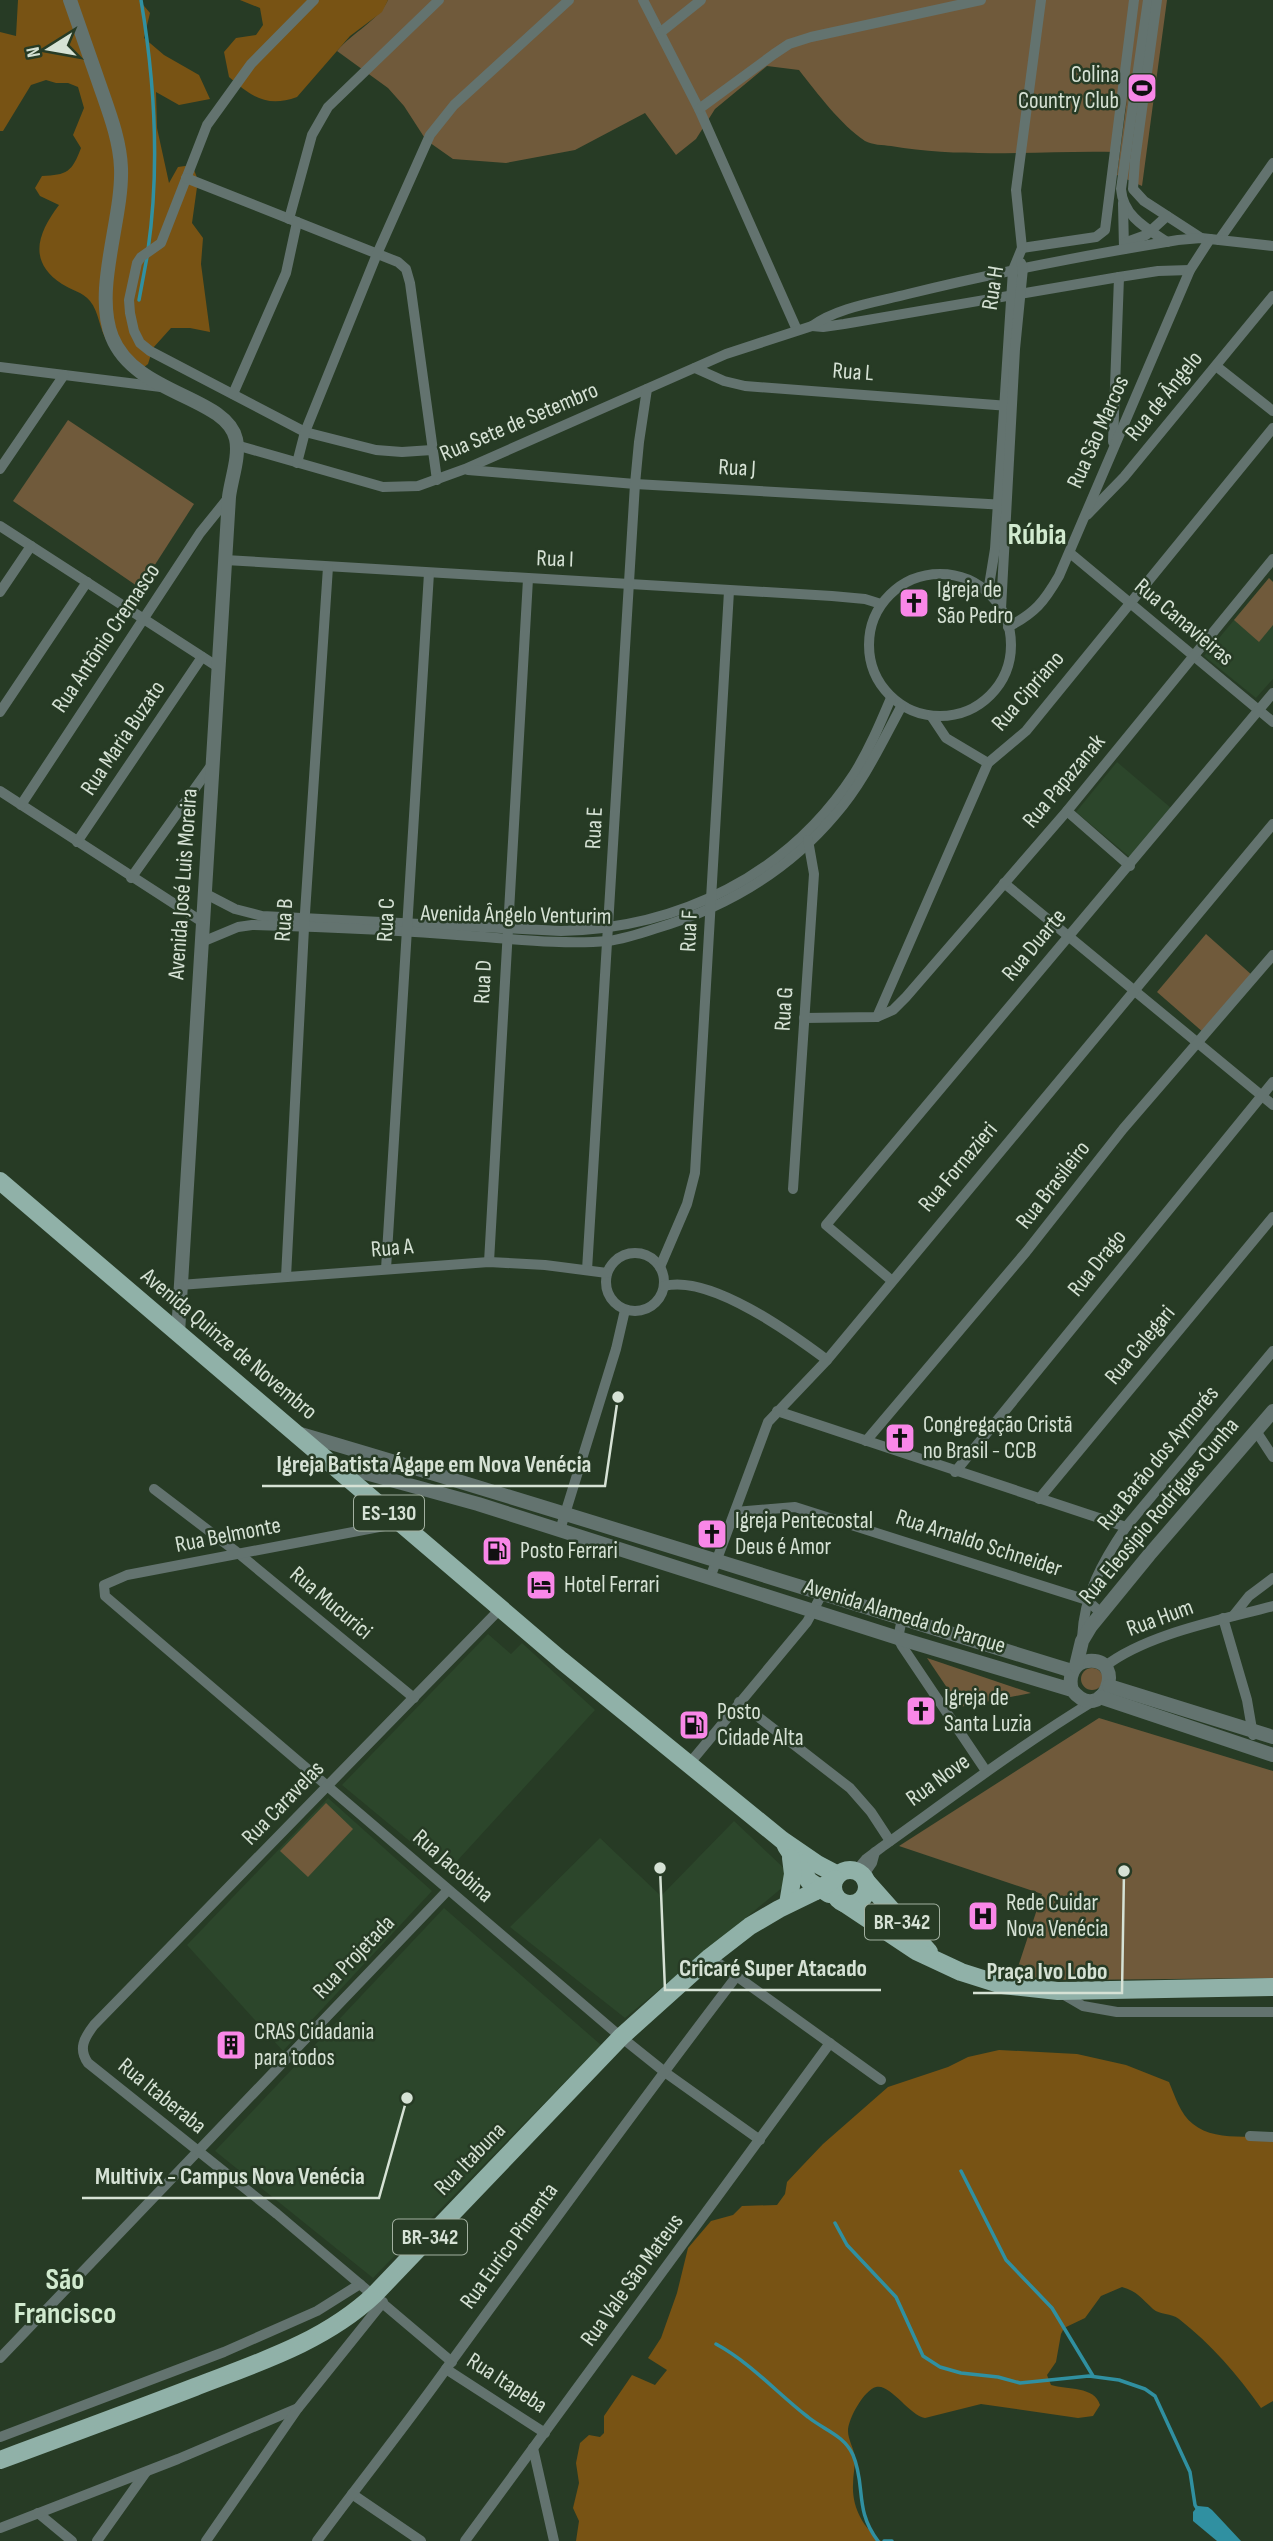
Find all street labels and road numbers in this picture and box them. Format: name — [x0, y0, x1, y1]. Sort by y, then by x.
street label: Rua H — [976, 264, 1010, 312]
street label: Rua de Ângelo — [1119, 345, 1209, 447]
street label: Rua L — [831, 357, 875, 387]
street label: Rua São Marcos — [1061, 371, 1135, 493]
street label: Rua Sete de Setembro — [436, 376, 602, 468]
street label: Rua J — [718, 453, 756, 483]
street label: Rua I — [536, 544, 574, 574]
street label: Rua Antônio Cremasco — [46, 558, 166, 718]
street label: Rua Canavieiras — [1129, 572, 1239, 672]
street label: Rua Cipriano — [986, 645, 1070, 737]
street label: Rua Maria Buzato — [74, 675, 172, 801]
street label: Rua Papazanak — [1017, 728, 1111, 834]
street label: Avenida José Luis Moreira — [162, 787, 204, 982]
street label: Rua E — [579, 806, 609, 850]
street label: Rua C — [371, 897, 401, 943]
street label: Rua B — [269, 898, 299, 942]
street label: Avenida Ângelo Venturim — [419, 899, 612, 931]
street label: Rua Duarte — [996, 903, 1072, 987]
street label: Rua F — [674, 909, 704, 953]
street label: Rua D — [468, 959, 498, 1005]
street label: Rua G — [768, 986, 800, 1032]
street label: Rua Fornazieri — [912, 1116, 1004, 1218]
street label: Rua Brasileiro — [1010, 1135, 1096, 1235]
street label: Rua Drago — [1062, 1224, 1132, 1302]
street label: Rua A — [370, 1232, 415, 1264]
street label: Avenida Quinze de Novembro — [134, 1262, 323, 1426]
street label: Rua Calegari — [1099, 1300, 1181, 1390]
street label: Rua Barão dos Aymorés — [1091, 1380, 1225, 1536]
street label: Rua Eleosipio Rodrigues Cunha — [1073, 1412, 1245, 1610]
road number: ES-130 — [354, 1496, 424, 1530]
street label: Rua Arnaldo Schneider — [892, 1503, 1066, 1583]
street label: Rua Belmonte — [173, 1511, 283, 1559]
street label: Rua Mucurici — [284, 1560, 378, 1646]
street label: Avenida Alameda do Parque — [800, 1572, 1009, 1660]
street label: Rua Hum — [1123, 1593, 1197, 1643]
street label: Rua Nove — [901, 1748, 975, 1812]
street label: Rua Caravelas — [236, 1755, 330, 1851]
street label: Rua Jacobina — [407, 1823, 499, 1909]
road number: BR-342 — [865, 1904, 939, 1940]
street label: Rua Projetada — [307, 1909, 401, 2005]
street label: Rua Itaberaba — [112, 2052, 212, 2140]
street label: Rua Itabuna — [428, 2117, 512, 2201]
street label: Rua Eurico Pimenta — [454, 2178, 564, 2314]
street label: Rua Vale São Mateus — [575, 2208, 689, 2352]
road number: BR-342 — [393, 2220, 467, 2254]
street label: Rua Itapeba — [462, 2347, 552, 2419]

